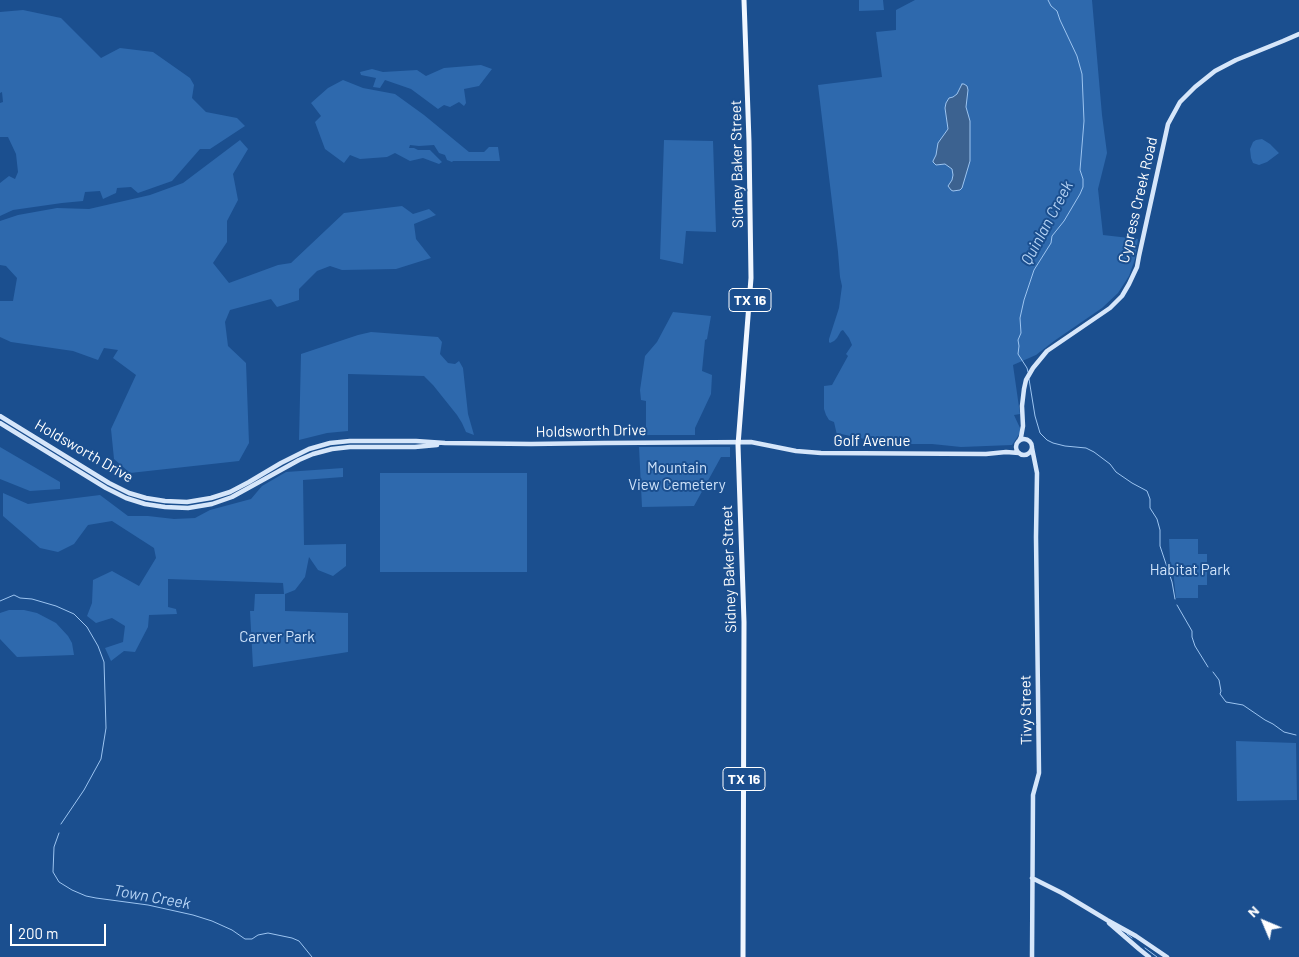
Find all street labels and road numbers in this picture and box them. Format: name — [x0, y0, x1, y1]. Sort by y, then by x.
street label: Sidney Baker Street — [727, 100, 747, 228]
street label: Cypress Creek Road — [1115, 135, 1161, 265]
road number: TX 16 — [729, 288, 771, 312]
street label: Holdsworth Drive — [32, 416, 136, 486]
street label: Holdsworth Drive — [535, 421, 647, 441]
street label: Golf Avenue — [834, 432, 910, 450]
street label: Sidney Baker Street — [718, 505, 740, 633]
street label: Tivy Street — [1016, 675, 1036, 745]
road number: TX 16 — [723, 768, 765, 791]

